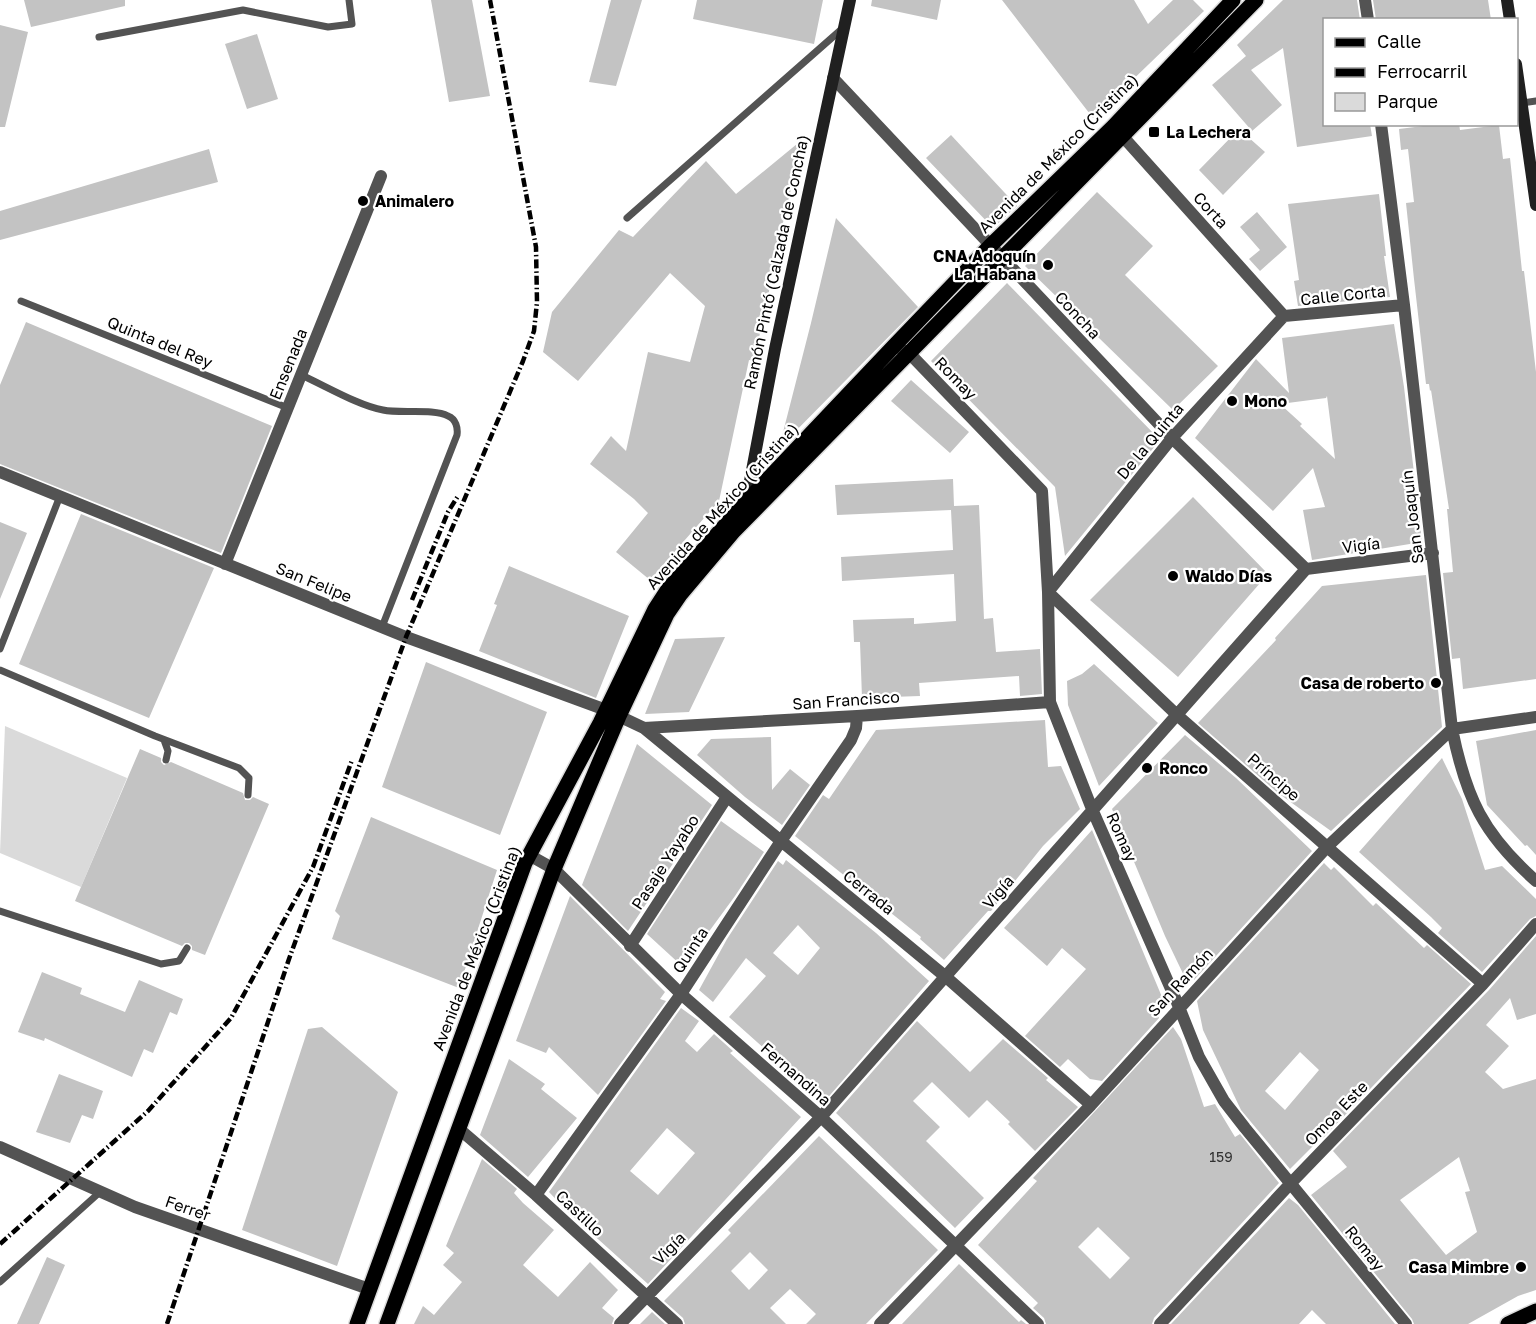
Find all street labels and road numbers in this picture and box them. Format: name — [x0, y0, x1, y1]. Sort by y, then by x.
street label: Avenida de México (Cristina) — [974, 69, 1142, 237]
street label: Ramón Pintó (Calzada de Concha) — [739, 133, 813, 391]
street label: Corta — [1189, 188, 1233, 232]
street label: Calle Corta — [1299, 281, 1387, 309]
street label: Concha — [1051, 287, 1105, 343]
street label: Quinta del Rey — [104, 312, 216, 372]
street label: Ensenada — [265, 325, 311, 403]
street label: Romay — [931, 352, 981, 404]
street label: De la Quinta — [1112, 399, 1188, 483]
street label: Avenida de México (Cristina) — [642, 418, 802, 594]
street label: San Joaquín — [1396, 469, 1428, 565]
street label: Vigía — [1341, 533, 1381, 557]
street label: San Felipe — [273, 558, 355, 606]
street label: San Francisco — [792, 686, 900, 714]
street label: Príncipe — [1244, 749, 1304, 805]
street label: Romay — [1102, 809, 1142, 865]
street label: Pasaje Yayabo — [627, 811, 703, 913]
street label: Avenida de México (Cristina) — [428, 843, 524, 1053]
street label: Cerrada — [839, 865, 899, 919]
street label: Vigía — [978, 871, 1018, 913]
street label: Quinta — [668, 923, 712, 977]
street label: San Ramón — [1143, 944, 1217, 1020]
street label: Fernandina — [757, 1038, 835, 1110]
street label: Omoa Este — [1300, 1076, 1372, 1150]
street label: Castillo — [552, 1186, 608, 1240]
street label: Ferrer — [163, 1191, 213, 1225]
street label: Romay — [1341, 1221, 1389, 1275]
street label: Vigía — [648, 1227, 690, 1269]

